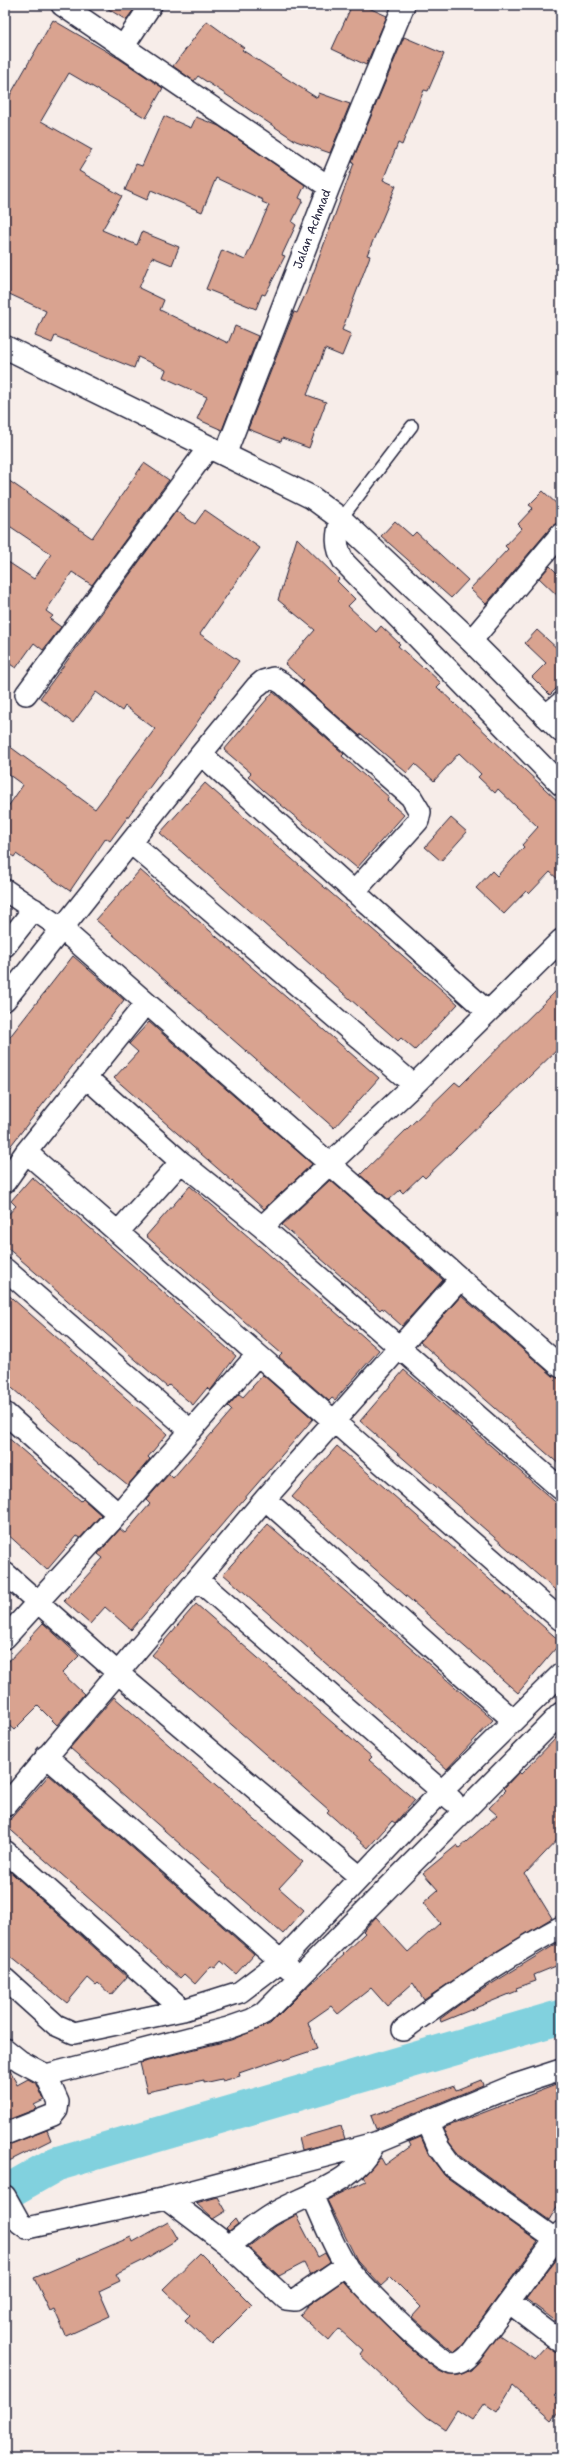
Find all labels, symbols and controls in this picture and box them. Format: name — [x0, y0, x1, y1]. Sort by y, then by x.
street label: Jalan Achmad — [289, 186, 335, 271]

